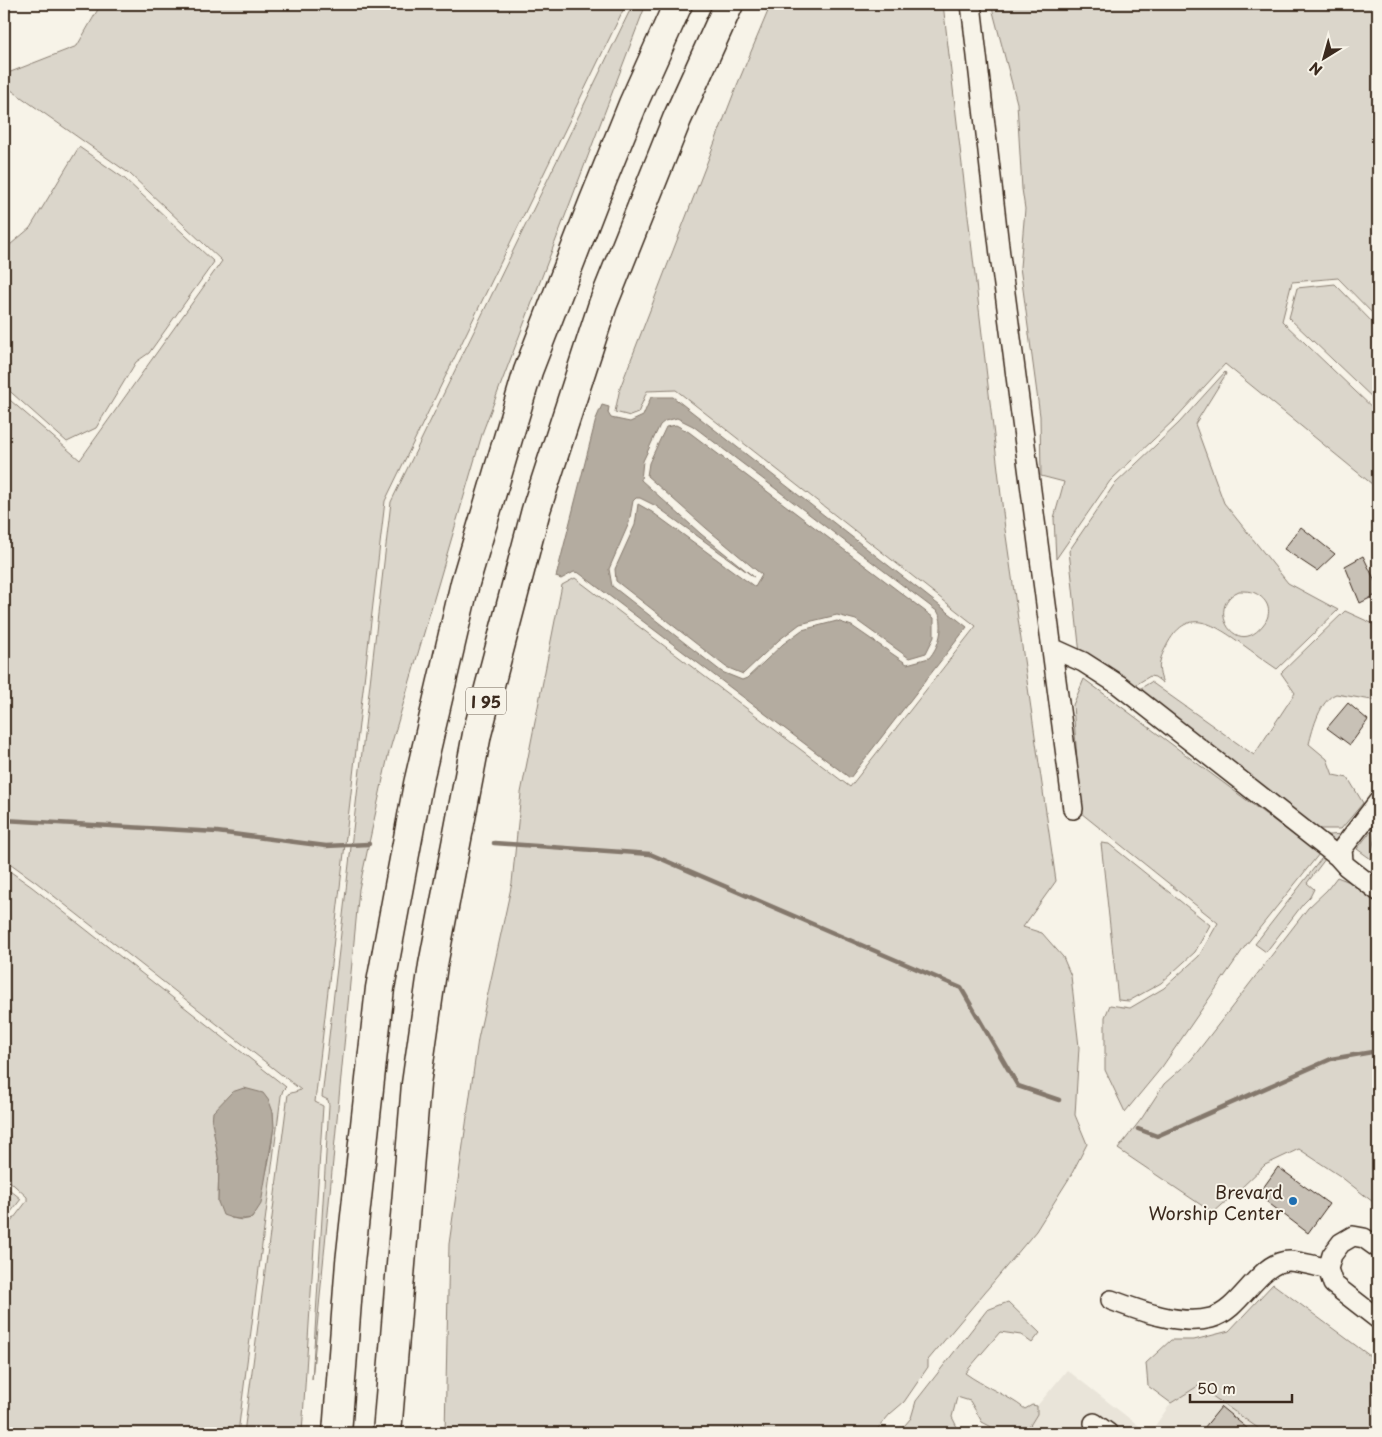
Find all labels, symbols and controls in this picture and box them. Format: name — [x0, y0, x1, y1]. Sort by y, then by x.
north arrow — [1300, 32, 1350, 82]
text: N — [1305, 57, 1327, 81]
road number: I 95 — [466, 688, 506, 714]
place label: Brevard Worship Center — [1148, 1178, 1284, 1226]
marker: Brevard Worship Center — [1287, 1195, 1299, 1207]
scale bar — [1190, 1372, 1292, 1404]
text: 50 m — [1197, 1376, 1236, 1399]

